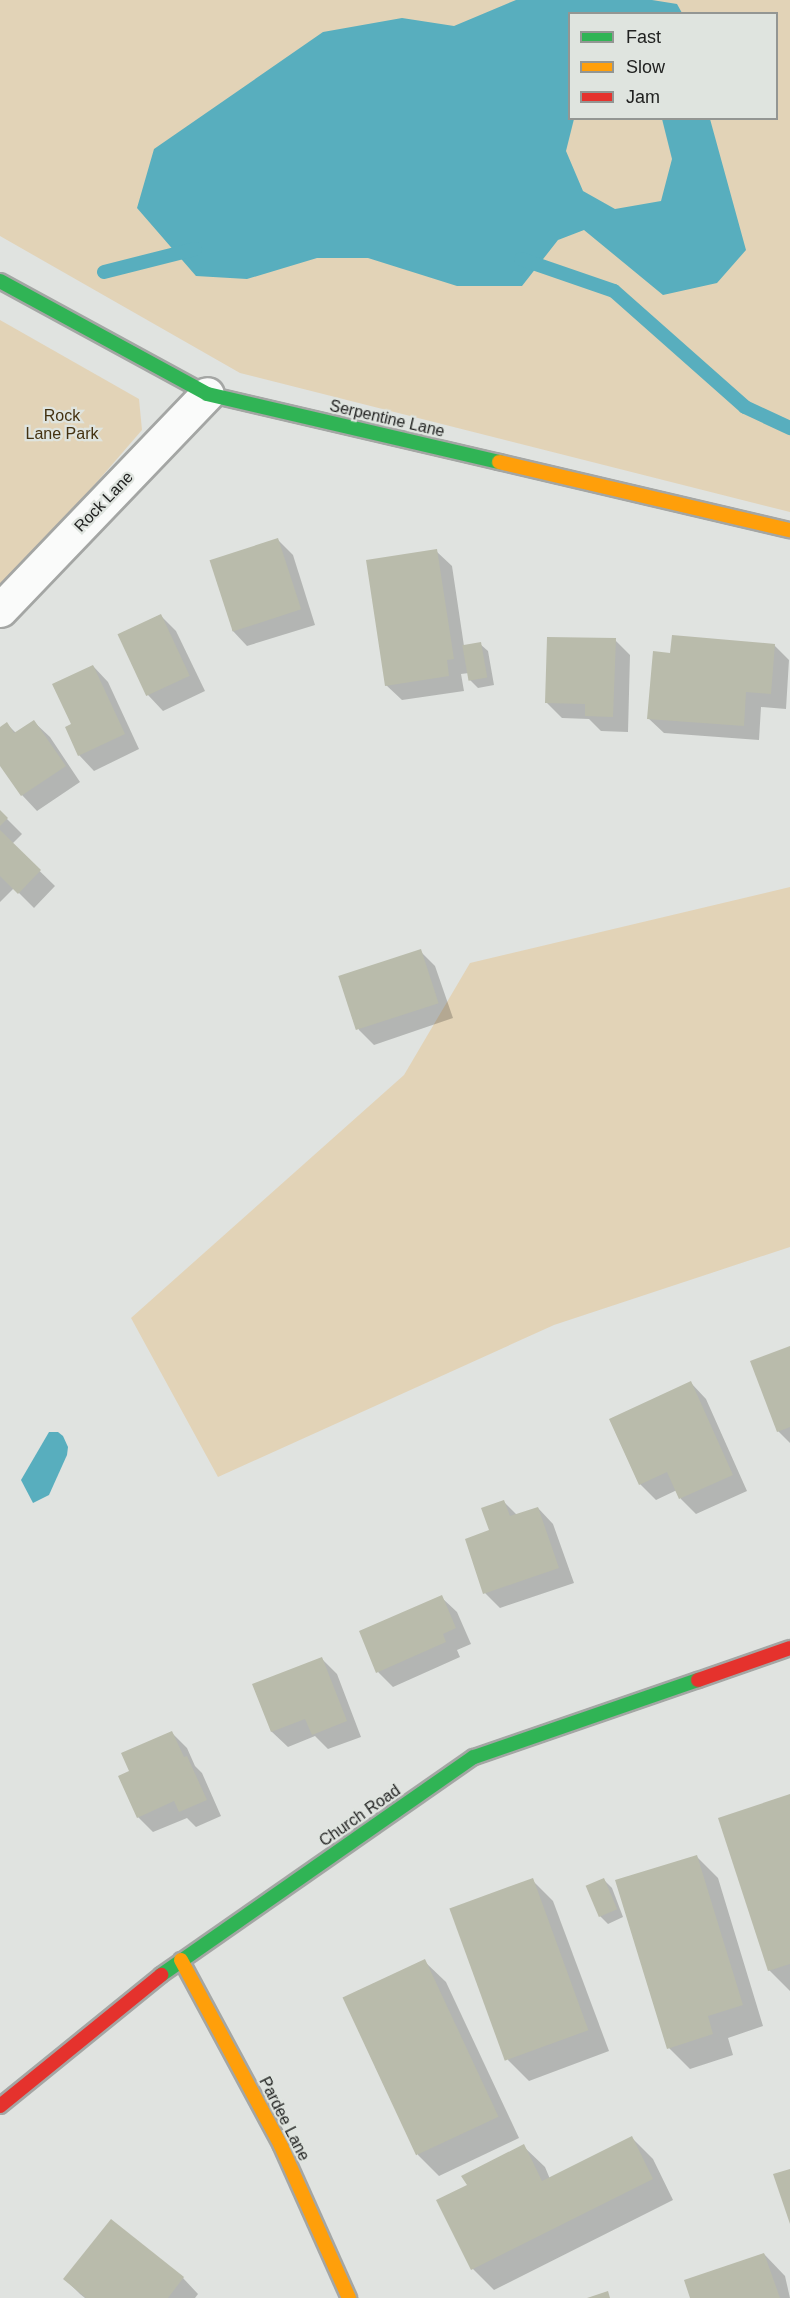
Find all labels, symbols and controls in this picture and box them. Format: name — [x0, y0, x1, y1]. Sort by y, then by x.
legend — [568, 12, 778, 120]
text: Fast — [626, 27, 661, 47]
text: Slow — [626, 57, 665, 77]
text: Jam — [626, 87, 660, 107]
street label: Serpentine Lane — [328, 396, 446, 442]
park label: Rock Lane Park — [26, 406, 98, 444]
street label: Rock Lane — [71, 468, 137, 536]
street label: Church Road — [316, 1781, 404, 1851]
street label: Pardee Lane — [255, 2074, 313, 2164]

